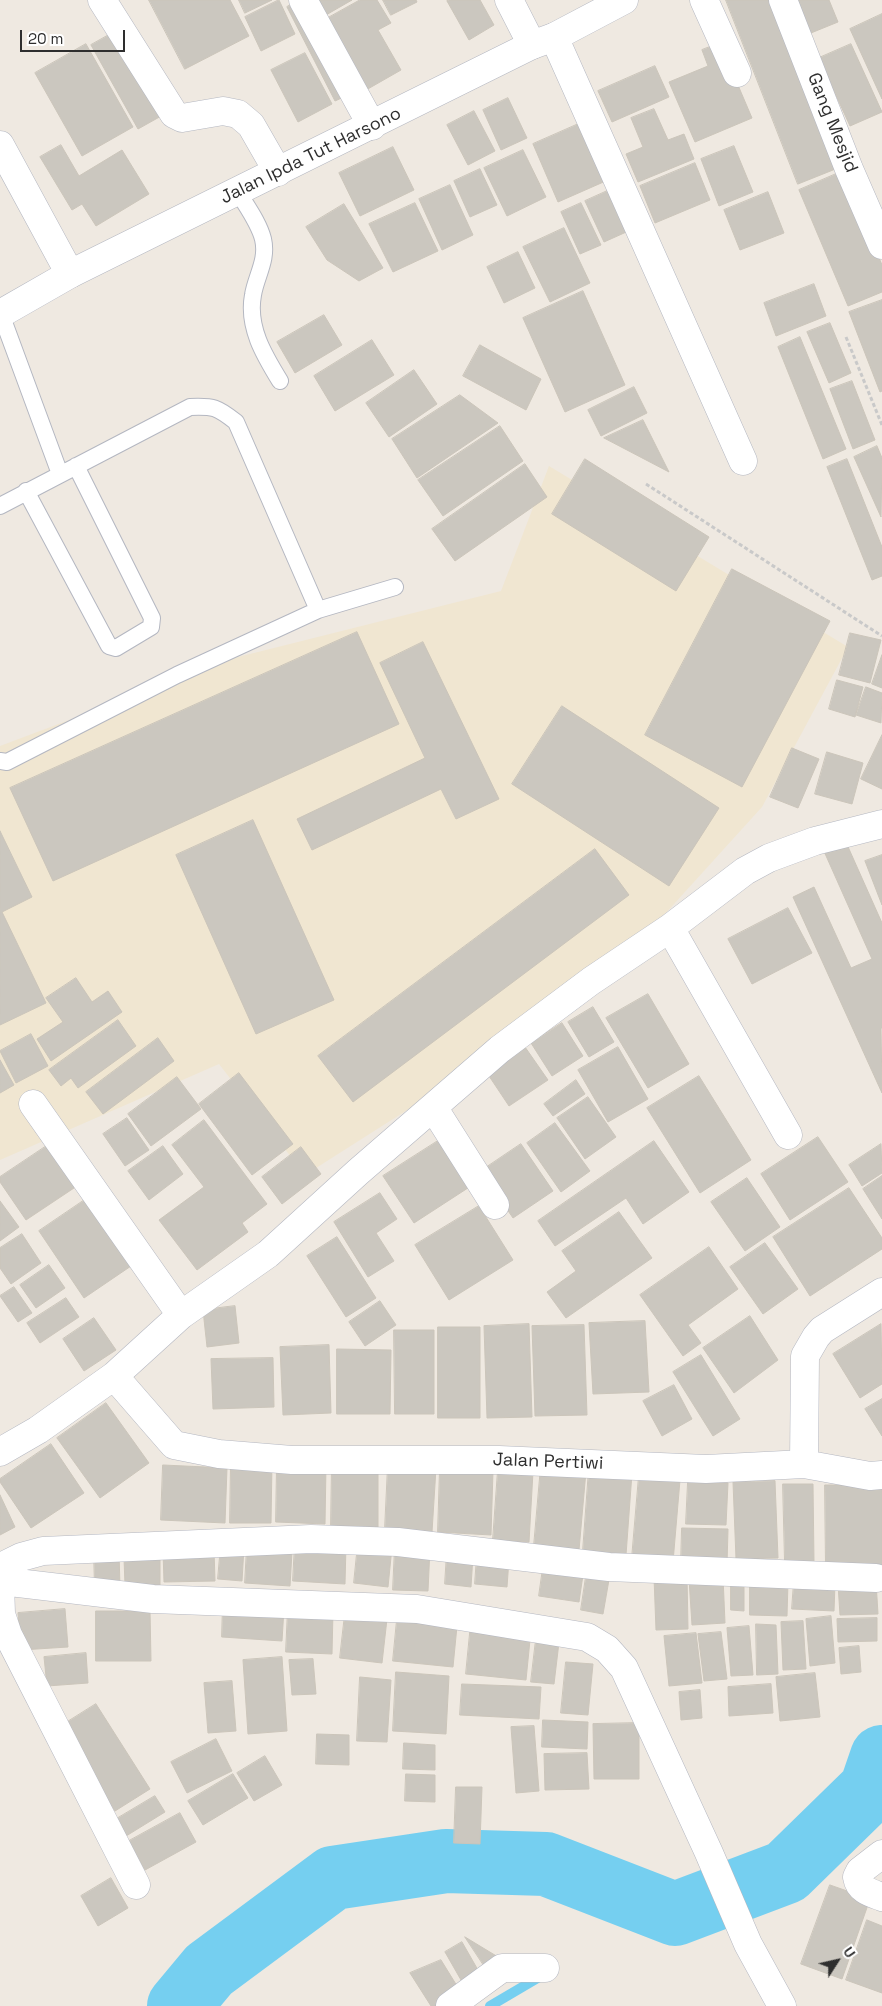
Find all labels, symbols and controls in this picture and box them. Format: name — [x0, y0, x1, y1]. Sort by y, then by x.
scale bar — [22, 20, 128, 52]
text: 20 m — [28, 29, 63, 48]
street label: Gang Mesjid — [802, 70, 862, 176]
street label: Jalan Ipda Tut Harsono — [217, 103, 405, 209]
street label: Jalan Pertiwi — [492, 1449, 604, 1475]
north arrow — [812, 1936, 862, 1986]
text: U — [839, 1943, 859, 1961]

